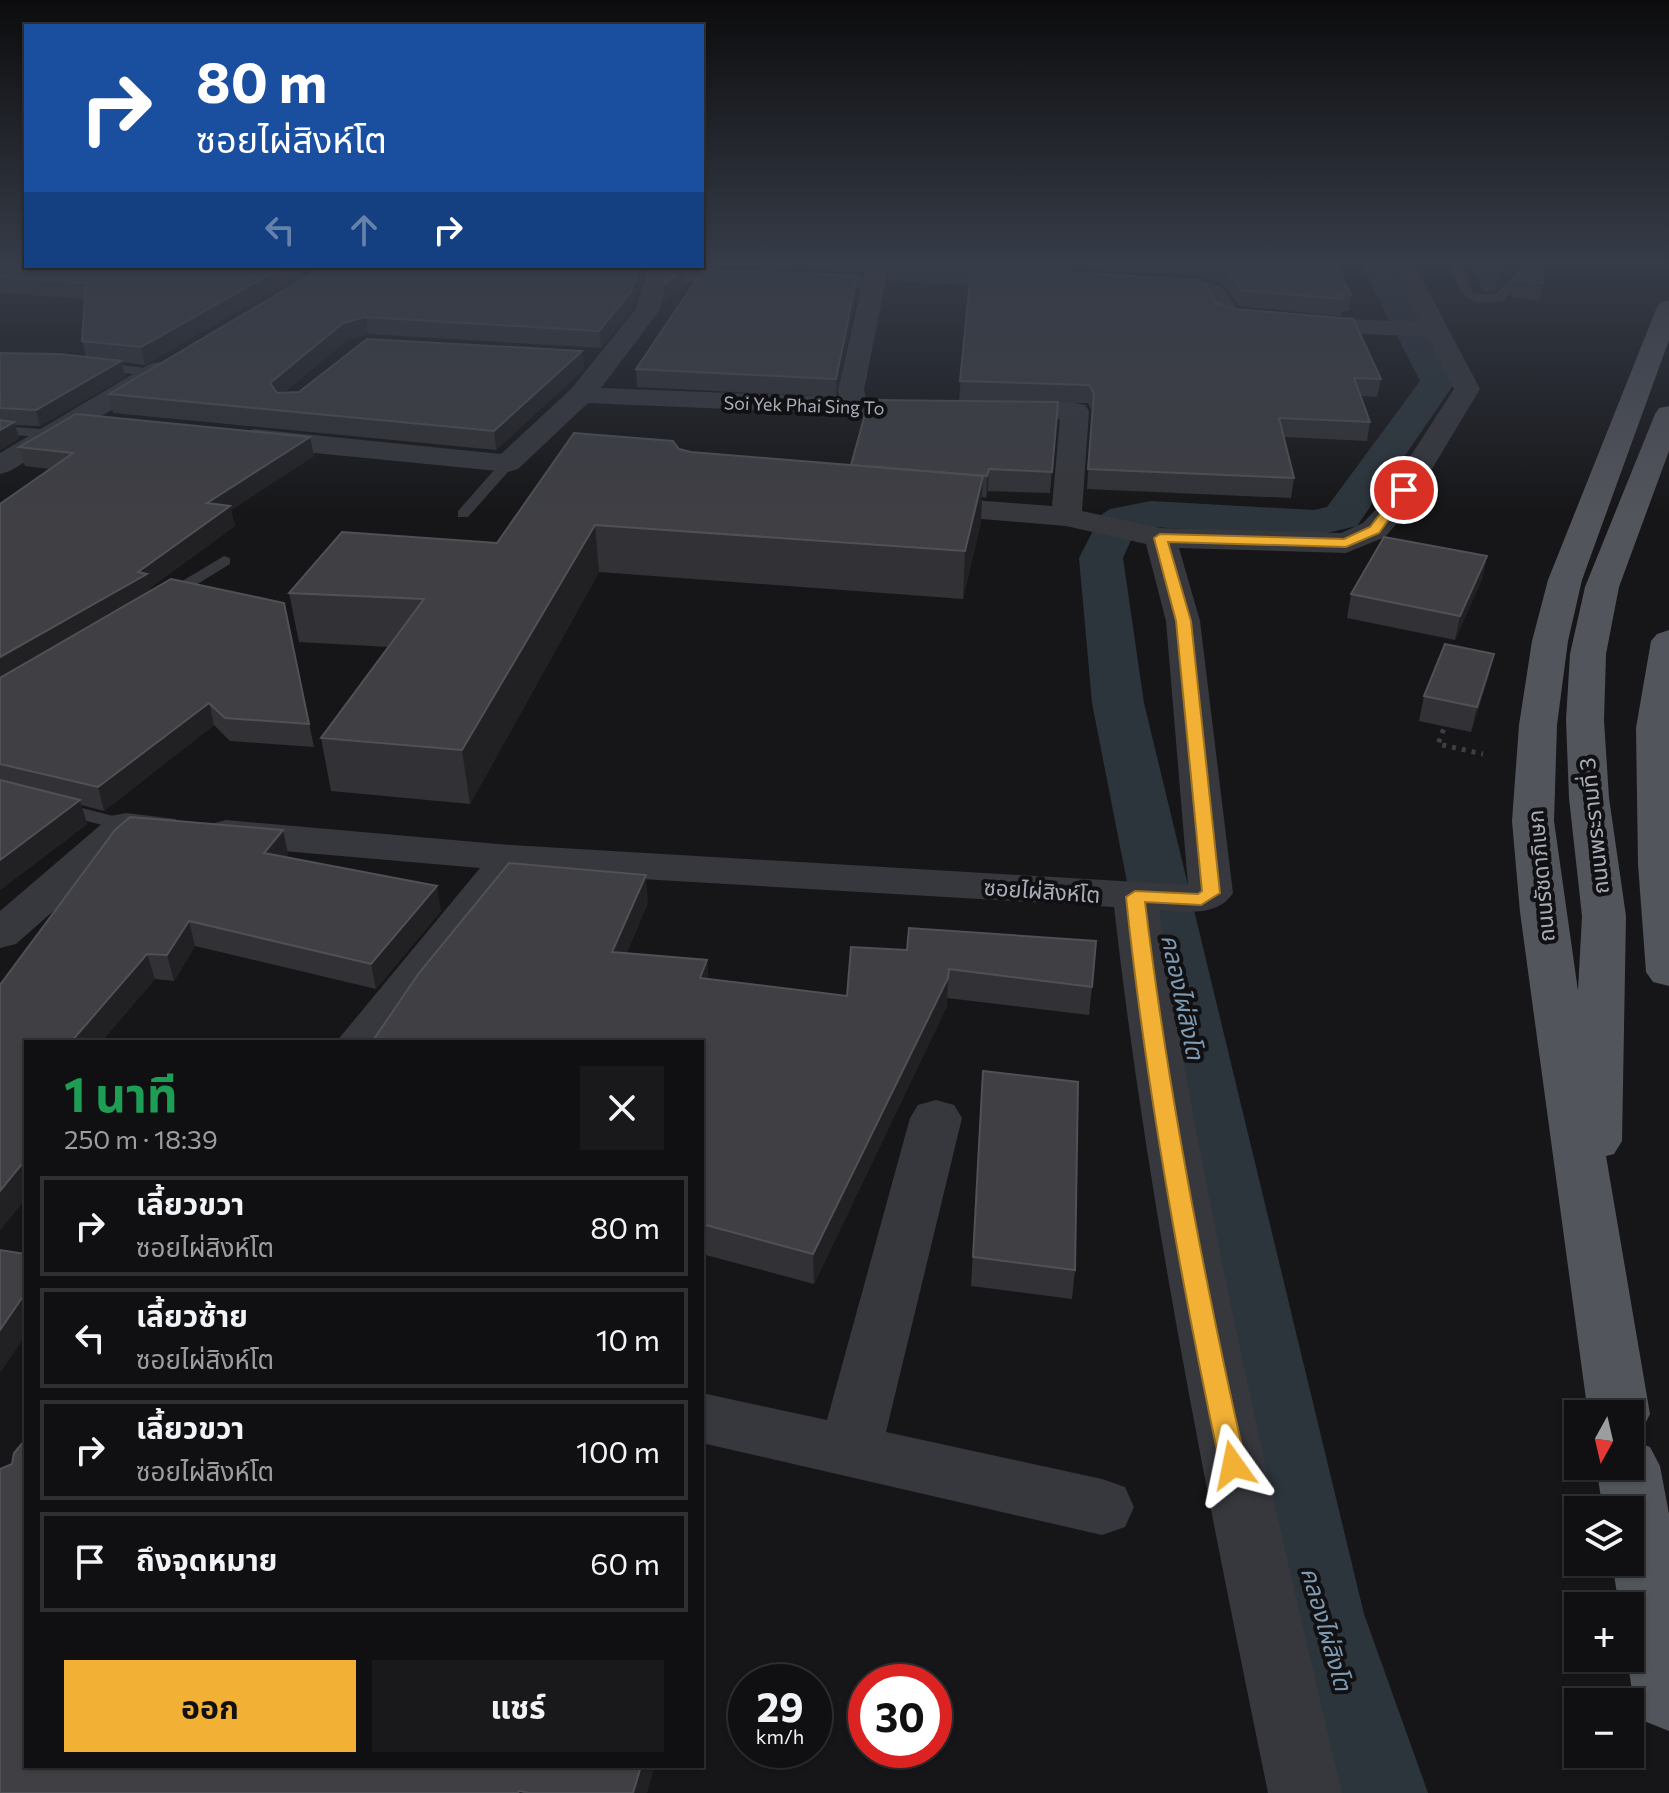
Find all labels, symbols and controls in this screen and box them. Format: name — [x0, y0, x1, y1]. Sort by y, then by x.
text: 80 m — [196, 46, 327, 115]
icon: right — [64, 56, 168, 160]
text: ซอยไผ่สิงห์โต — [196, 116, 387, 160]
icon: left — [258, 208, 302, 252]
icon: ahead — [342, 208, 386, 252]
icon: right — [426, 208, 470, 252]
street label: Soi Yek Phai Sing To — [723, 391, 885, 419]
pin — [1370, 456, 1438, 524]
icon: arrive — [1382, 468, 1426, 512]
street label: ถนนพระรามที่ 3 — [1572, 757, 1614, 896]
street label: ถนนรัชดาภิเษก — [1521, 809, 1560, 943]
street label: ซอยไผ่สิงห์โต — [983, 873, 1101, 908]
water label: คลองไผ่สิงโต — [1156, 932, 1211, 1064]
text: 1 นาที — [64, 1063, 178, 1122]
button: close — [580, 1066, 664, 1150]
text: 250 m · 18:39 — [64, 1123, 218, 1154]
text: เลี้ยวขวา — [136, 1184, 244, 1221]
icon: right — [68, 1204, 112, 1248]
text: 80 m — [590, 1208, 660, 1245]
text: ซอยไผ่สิงห์โต — [136, 1231, 274, 1262]
text: เลี้ยวซ้าย — [136, 1296, 248, 1333]
icon: left — [68, 1316, 112, 1360]
text: 10 m — [596, 1320, 660, 1357]
text: ซอยไผ่สิงห์โต — [136, 1343, 274, 1374]
north arrow — [1564, 1400, 1644, 1480]
map controls — [1564, 1400, 1644, 1768]
text: เลี้ยวขวา — [136, 1408, 244, 1445]
position arrow — [1191, 1423, 1275, 1507]
icon: right — [68, 1428, 112, 1472]
text: 100 m — [576, 1432, 660, 1469]
text: ซอยไผ่สิงห์โต — [136, 1455, 274, 1486]
button: layers — [1564, 1496, 1644, 1576]
icon: arrive — [68, 1540, 112, 1584]
text: ถึงจุดหมาย — [136, 1540, 277, 1577]
text: 60 m — [590, 1544, 660, 1581]
water label: คลองไผ่สิงโต — [1296, 1564, 1359, 1695]
button: + — [1564, 1592, 1644, 1672]
button: ออก — [64, 1660, 356, 1752]
button: แชร์ — [372, 1660, 664, 1752]
speed limit sign: 30 — [848, 1664, 952, 1768]
text: 29 — [756, 1681, 804, 1730]
button: − — [1564, 1688, 1644, 1768]
text: km/h — [756, 1724, 804, 1748]

